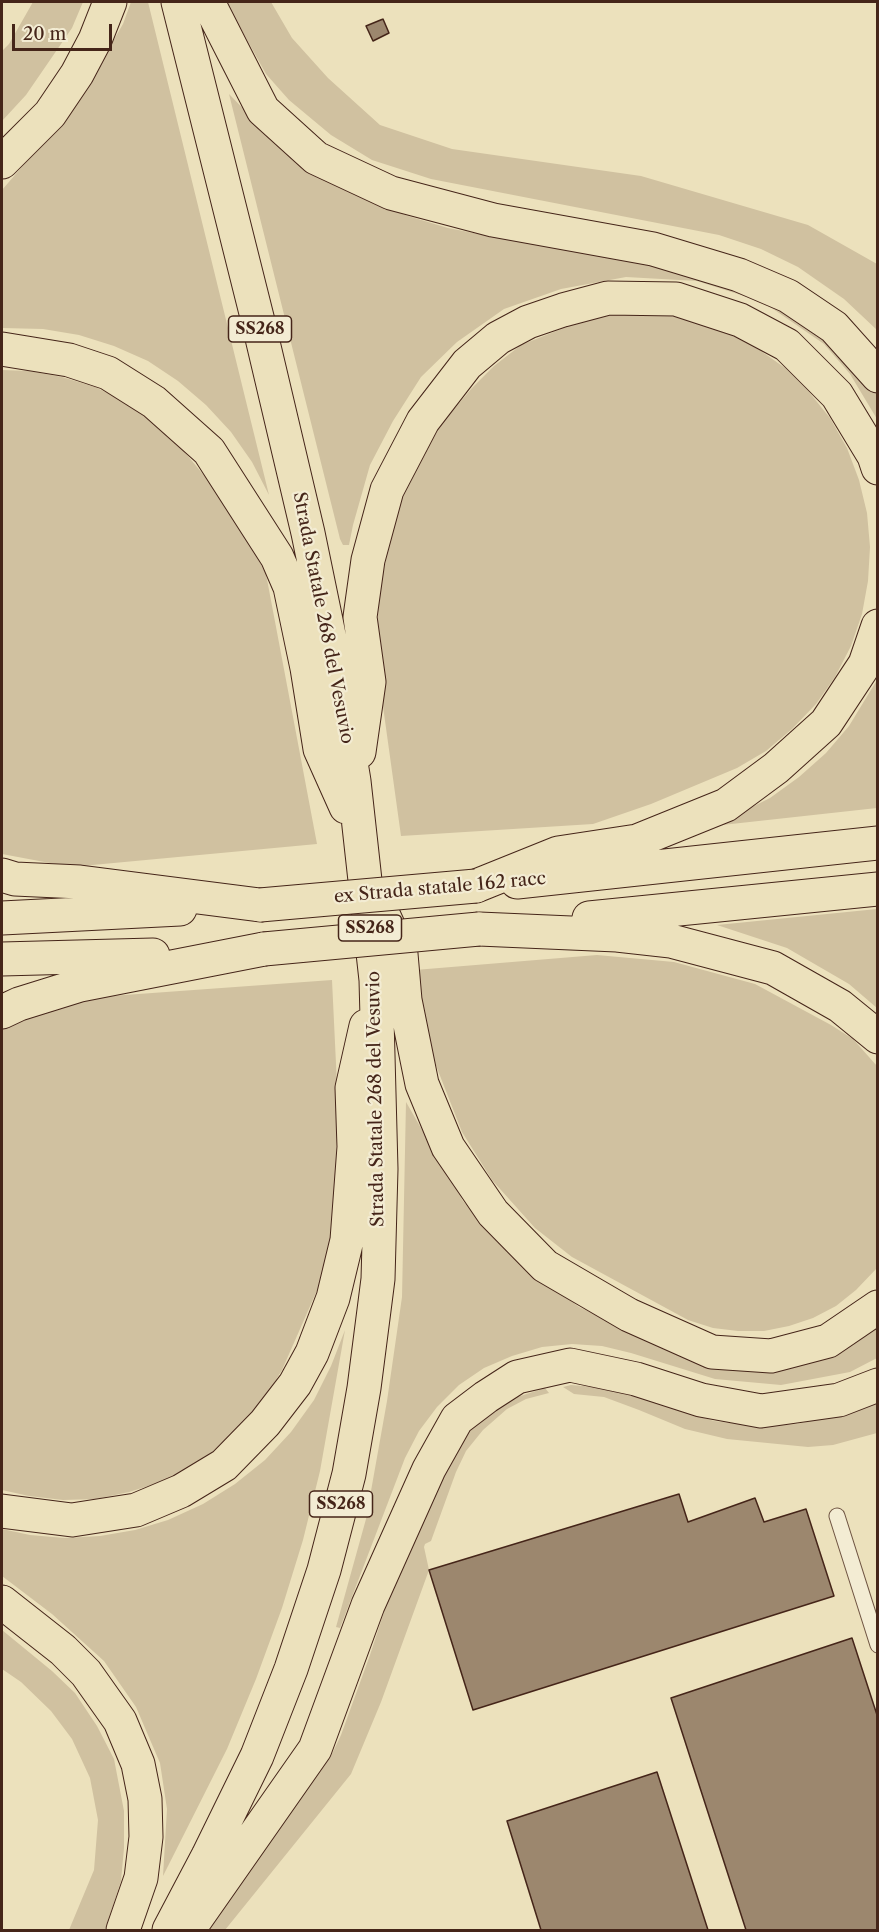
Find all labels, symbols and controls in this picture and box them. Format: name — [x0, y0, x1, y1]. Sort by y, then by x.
scale bar — [15, 12, 116, 50]
text: 20 m — [23, 23, 66, 45]
road number: SS268 — [228, 316, 292, 342]
street label: Strada Statale 268 del Vesuvio — [288, 490, 358, 746]
street label: ex Strada statale 162 racc — [333, 868, 547, 908]
road number: SS268 — [338, 915, 401, 941]
street label: Strada Statale 268 del Vesuvio — [363, 971, 389, 1227]
road number: SS268 — [310, 1491, 372, 1517]

